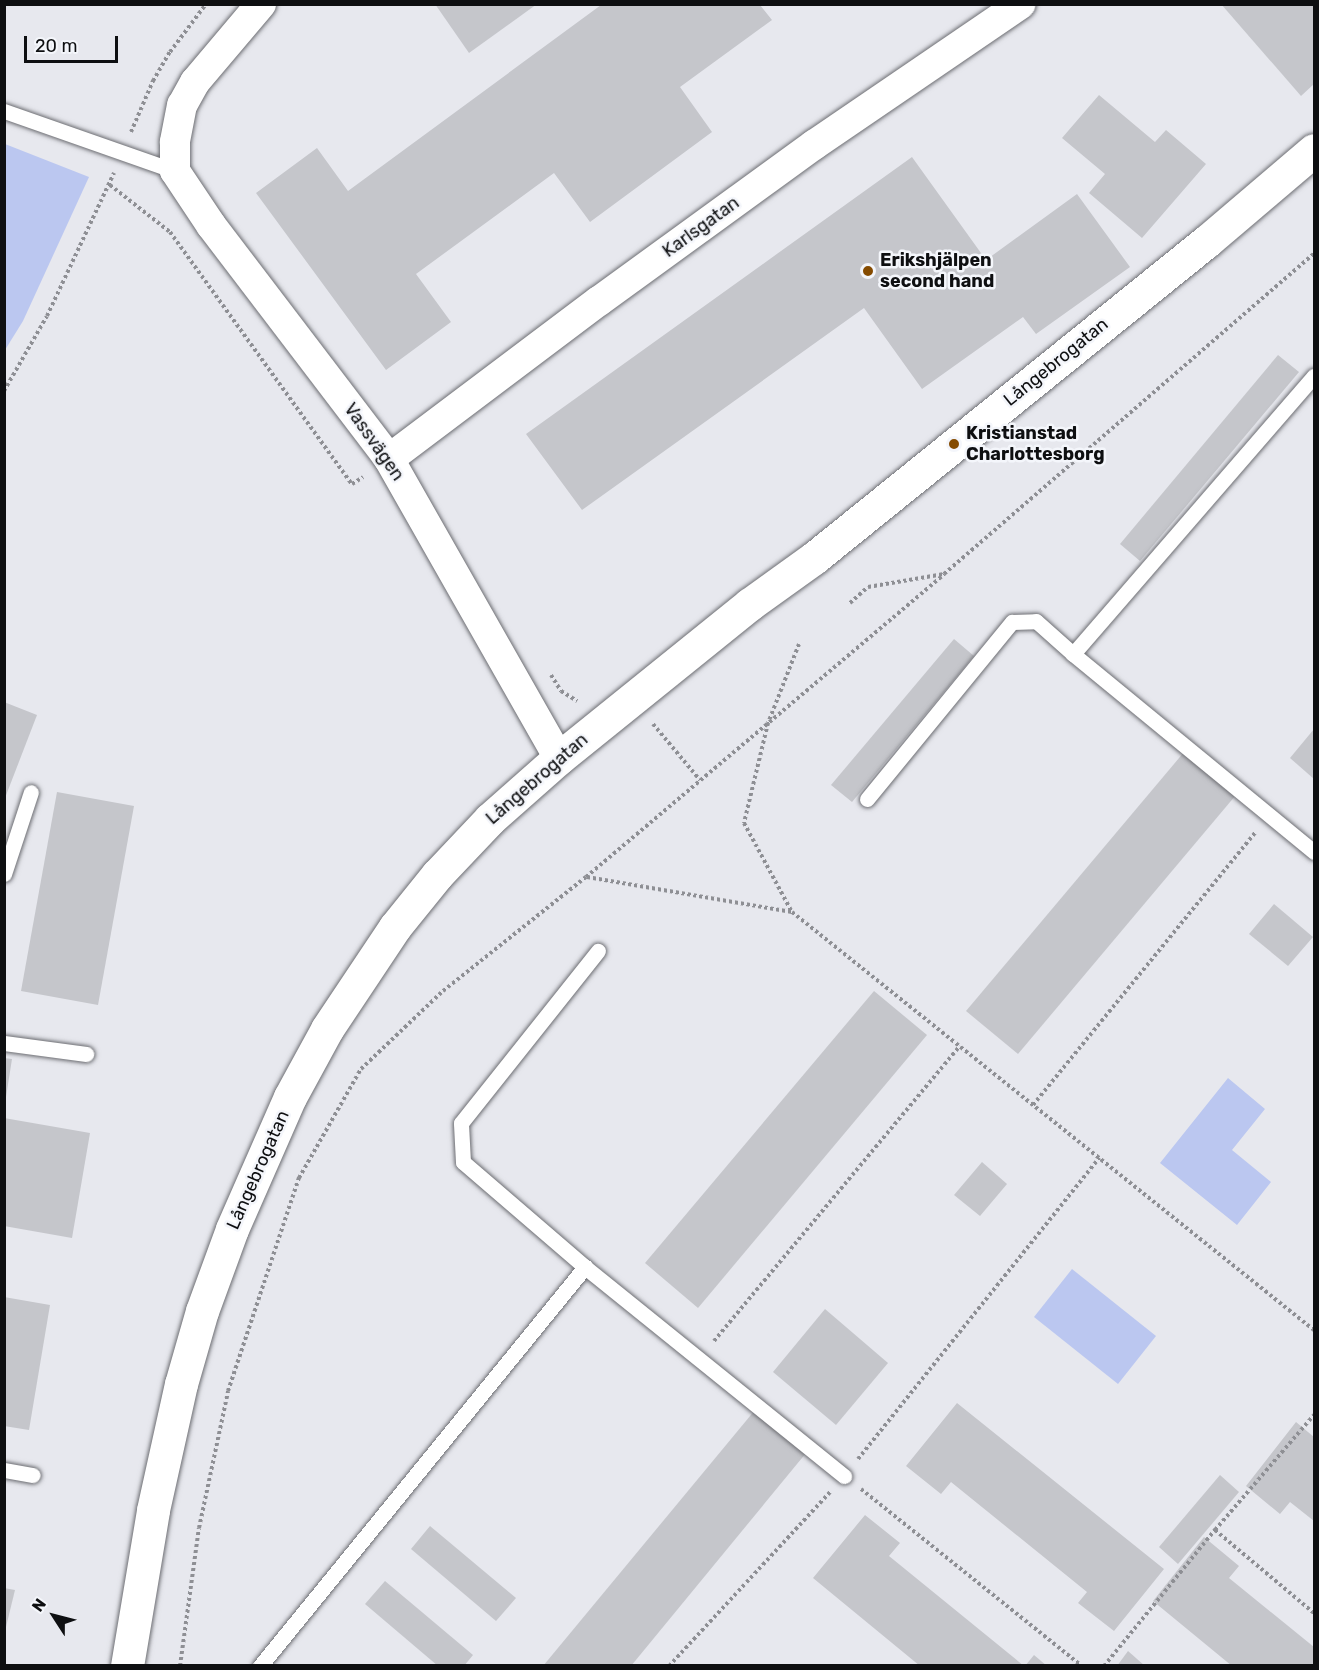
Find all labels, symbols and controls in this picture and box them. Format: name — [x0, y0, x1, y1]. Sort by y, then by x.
scale bar — [27, 24, 122, 62]
text: 20 m — [35, 35, 77, 57]
street label: Karlsgatan — [658, 192, 744, 262]
place label: Erikshjälpen second hand — [880, 250, 994, 292]
marker: Erikshjälpen second hand — [861, 264, 875, 278]
street label: Långebrogatan — [999, 313, 1113, 411]
street label: Vassvägen — [339, 399, 409, 485]
place label: Kristianstad Charlottesborg — [966, 423, 1105, 466]
marker: Kristianstad Charlottesborg — [947, 437, 961, 451]
street label: Långebrogatan — [482, 729, 592, 829]
street label: Långebrogatan — [222, 1107, 294, 1233]
north arrow — [24, 1586, 84, 1646]
text: N — [28, 1595, 50, 1615]

